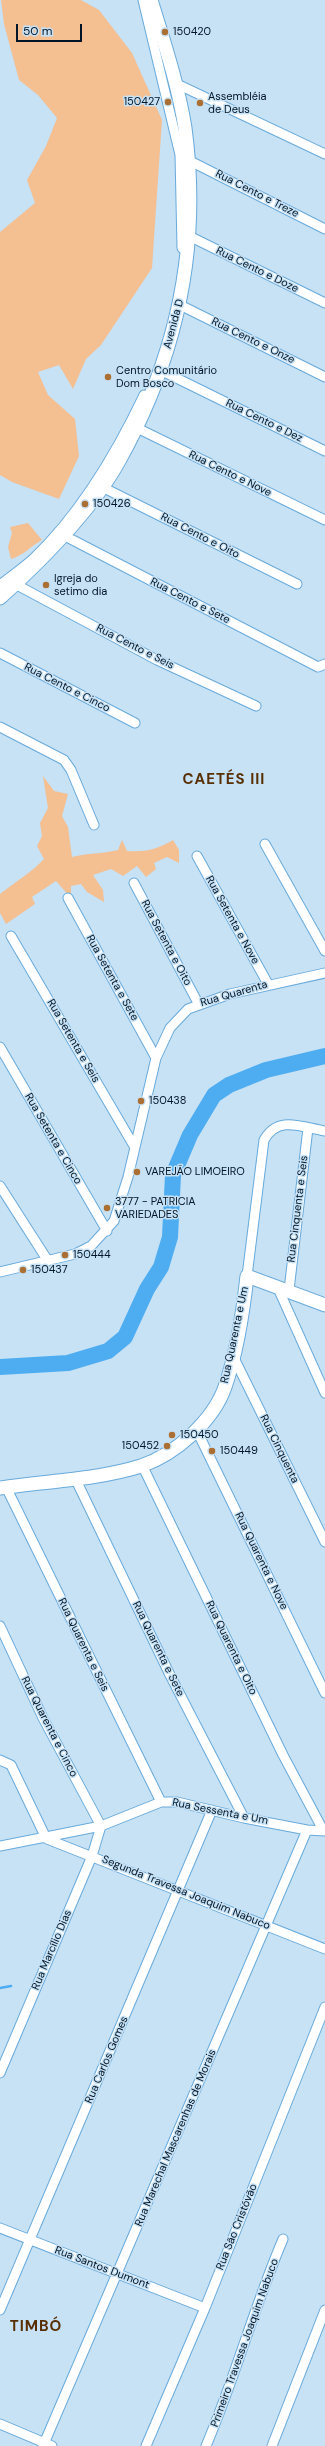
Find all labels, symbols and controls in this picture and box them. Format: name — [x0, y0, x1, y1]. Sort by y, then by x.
scale bar — [18, 16, 84, 42]
text: 50 m — [23, 23, 52, 39]
place label: 150420 — [173, 25, 211, 39]
marker: 150420 — [160, 27, 170, 37]
place label: Assembléia de Deus — [208, 90, 267, 116]
place label: 150427 — [124, 95, 160, 109]
marker: 150427 — [163, 97, 173, 107]
marker: Assembléia de Deus — [195, 98, 205, 108]
street label: Rua Cento e Treze — [213, 167, 301, 221]
street label: Rua Cento e Doze — [214, 244, 300, 296]
street label: Avenida D — [161, 298, 187, 350]
street label: Rua Cento e Onze — [209, 315, 297, 367]
place label: Centro Comunitário Dom Bosco — [116, 364, 217, 390]
marker: Centro Comunitário Dom Bosco — [103, 372, 113, 382]
street label: Rua Cento e Dez — [223, 397, 305, 445]
street label: Rua Cento e Nove — [186, 448, 274, 500]
place label: 150426 — [93, 497, 131, 511]
marker: 150426 — [80, 499, 90, 509]
street label: Rua Cento e Oito — [158, 510, 242, 562]
place label: Igreja do setimo dia — [54, 572, 107, 598]
street label: Rua Cento e Sete — [148, 575, 232, 627]
marker: Igreja do setimo dia — [41, 580, 51, 590]
street label: Rua Cento e Seis — [94, 622, 176, 672]
street label: Rua Cento e Cinco — [22, 661, 112, 715]
district label: CAETÉS III — [183, 771, 265, 789]
street label: Rua Setenta e Nove — [202, 874, 262, 966]
street label: Rua Setenta e Oito — [138, 898, 194, 988]
street label: Rua Setenta e Sete — [83, 933, 141, 1023]
street label: Rua Quarenta — [199, 978, 269, 1010]
street label: Rua Setenta e Seis — [44, 997, 102, 1085]
street label: Rua Setenta e Cinco — [22, 1091, 84, 1187]
place label: 150438 — [149, 1094, 187, 1108]
marker: 150438 — [136, 1096, 146, 1106]
street label: Rua Cinquenta e Seis — [285, 1155, 311, 1263]
place label: VAREJÃO LIMOEIRO — [145, 1165, 245, 1179]
marker: VAREJÃO LIMOEIRO — [132, 1167, 142, 1177]
place label: 3777 - PATRICIA VARIEDADES — [115, 1195, 196, 1221]
marker: 3777 - PATRICIA VARIEDADES — [102, 1203, 112, 1213]
place label: 150444 — [73, 1248, 111, 1262]
marker: 150444 — [60, 1250, 70, 1260]
place label: 150437 — [31, 1263, 68, 1277]
marker: 150437 — [18, 1265, 28, 1275]
street label: Rua Quarenta e Um — [218, 1286, 252, 1384]
street label: Rua Cinquenta — [257, 1413, 301, 1485]
place label: 150450 — [180, 1428, 219, 1442]
marker: 150450 — [167, 1430, 177, 1440]
place label: 150452 — [122, 1439, 159, 1453]
marker: 150452 — [162, 1441, 172, 1451]
place label: 150449 — [220, 1444, 258, 1458]
marker: 150449 — [207, 1446, 217, 1456]
street label: Rua Quarenta e Nove — [232, 1510, 290, 1612]
street label: Rua Quarenta e Seis — [55, 1596, 111, 1694]
street label: Rua Quarenta e Sete — [129, 1599, 187, 1699]
street label: Rua Quarenta e Oito — [202, 1599, 260, 1697]
street label: Rua Quarenta e Cinco — [18, 1675, 80, 1779]
street label: Rua Sessenta e Um — [171, 1796, 269, 1828]
street label: Segunda Travessa Joaquim Nabuco — [100, 1853, 272, 1933]
street label: Rua Marcílio Dias — [29, 1908, 75, 1992]
street label: Rua Carlos Gomes — [83, 2014, 131, 2106]
street label: Rua Marechal Mascarenhas de Morais — [133, 2047, 219, 2229]
street label: Rua São Cristóvão — [214, 2182, 260, 2272]
street label: Rua Santos Dumont — [53, 2244, 151, 2292]
street label: Primeiro Travessa Joaquim Nabuco — [208, 2257, 282, 2429]
district label: TIMBÓ — [10, 2318, 62, 2336]

